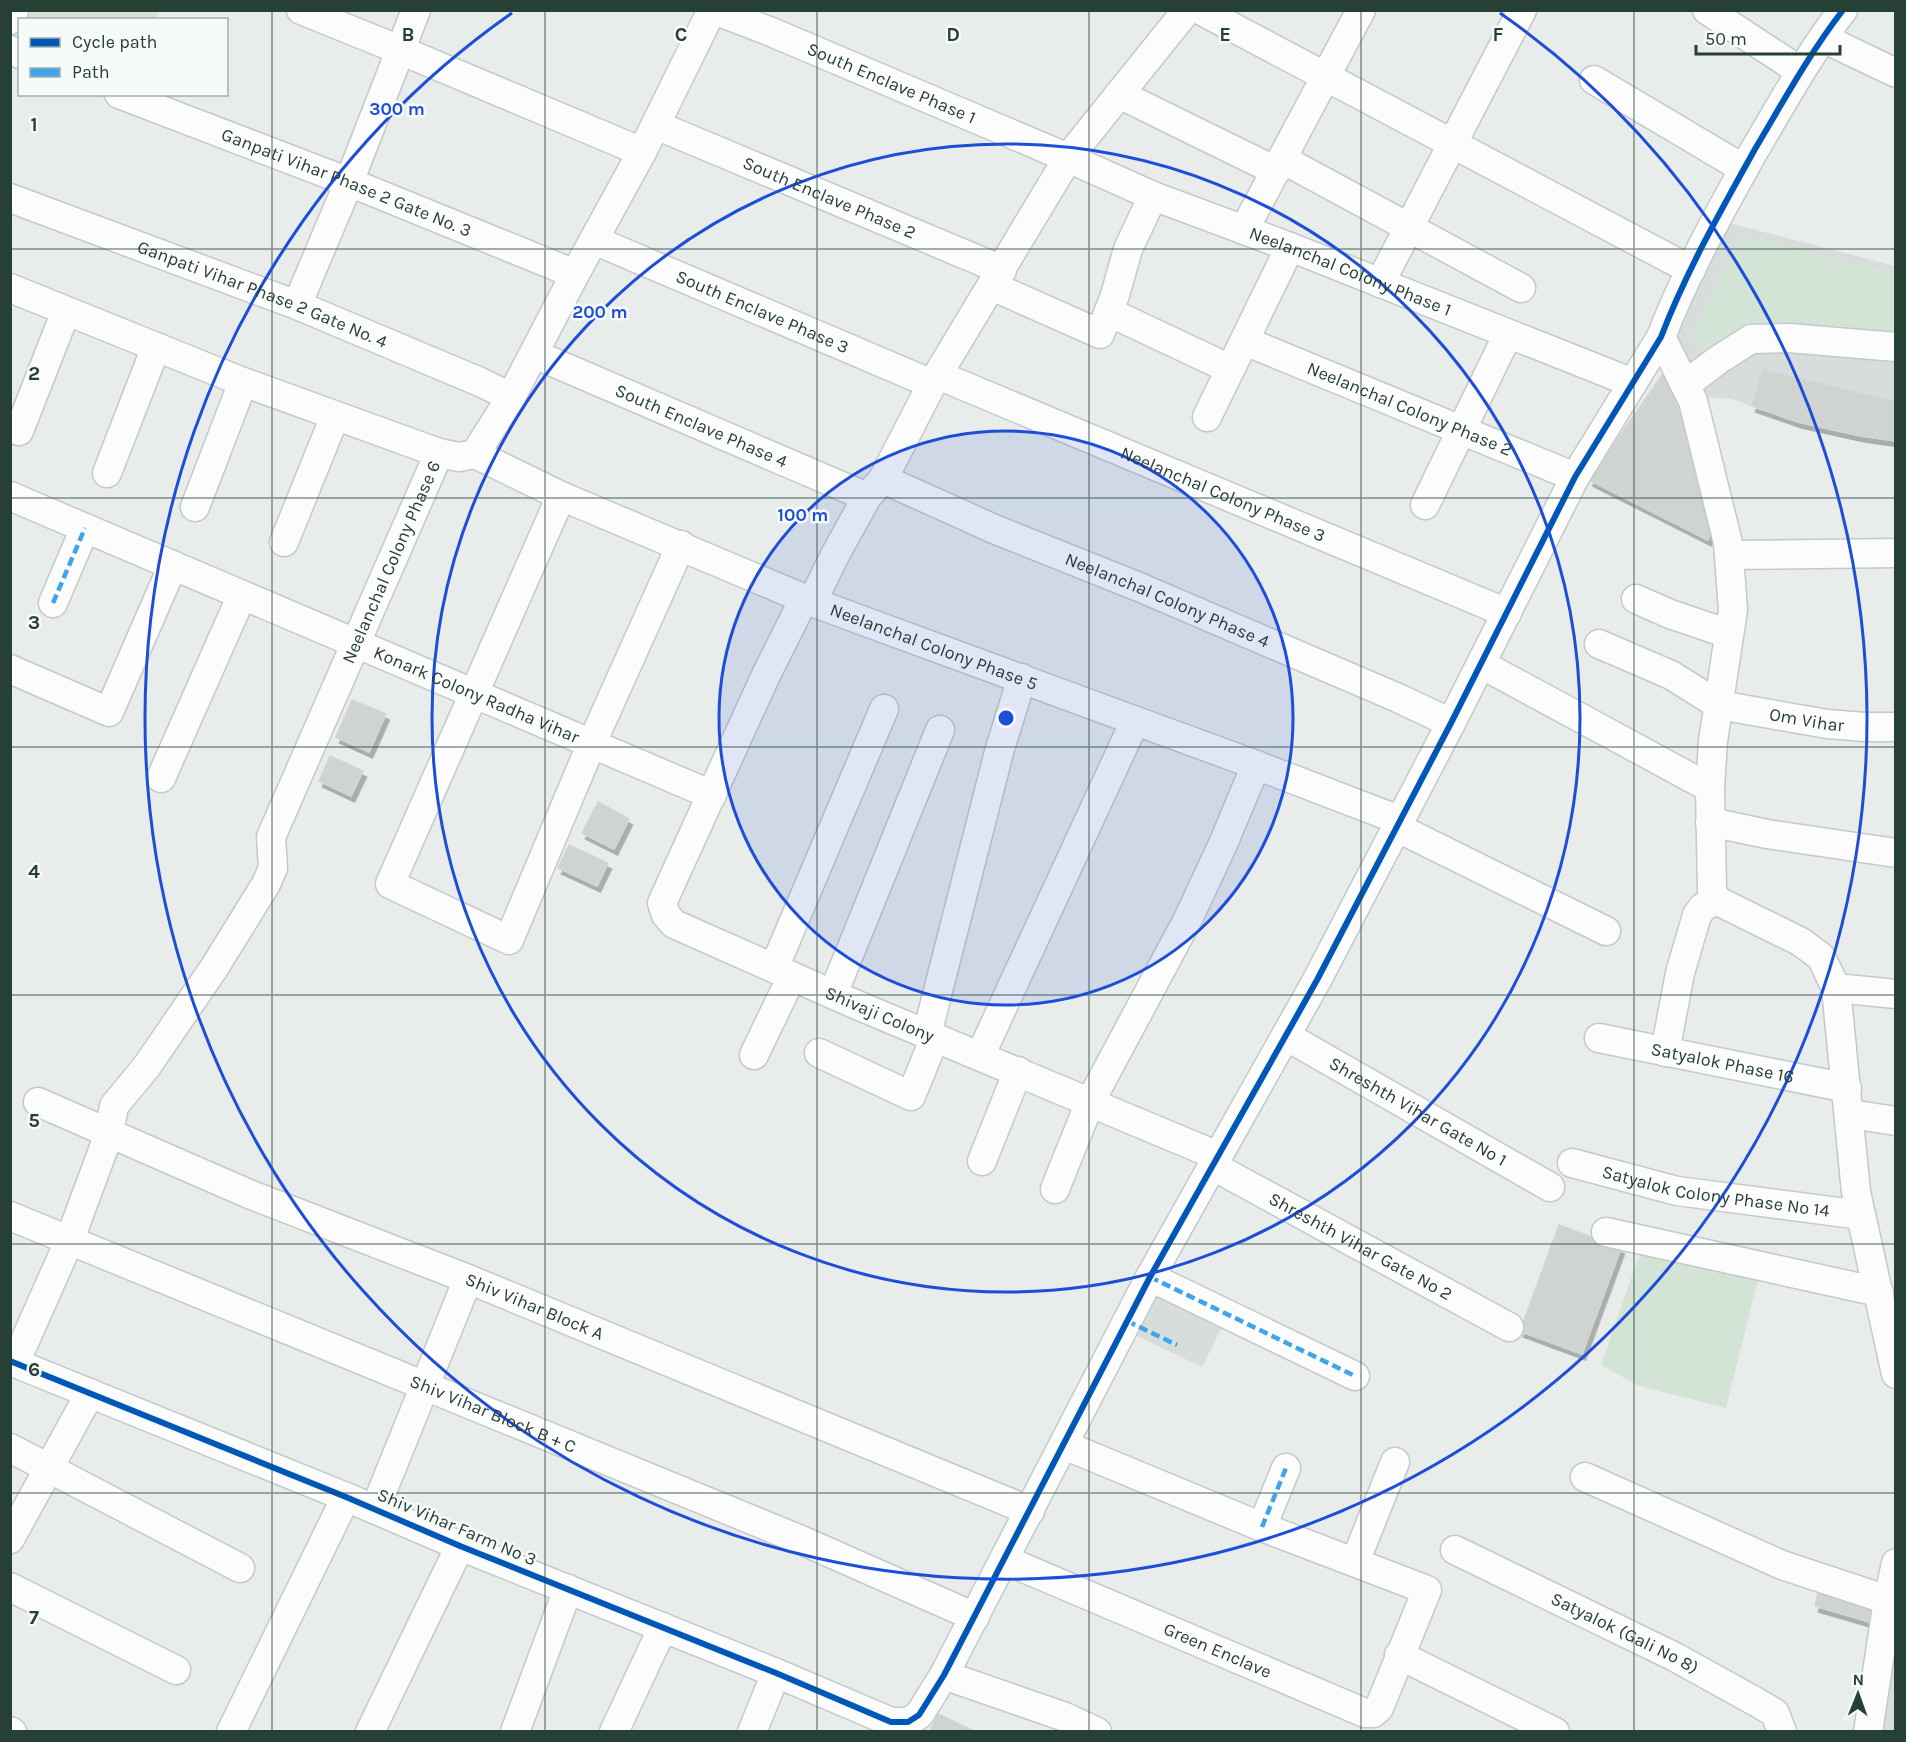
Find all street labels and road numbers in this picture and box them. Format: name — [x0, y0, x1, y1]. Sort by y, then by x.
street label: South Enclave Phase 1 — [804, 38, 979, 129]
street label: Ganpati Vihar Phase 2 Gate No. 3 — [218, 123, 475, 242]
street label: South Enclave Phase 2 — [740, 152, 919, 244]
street label: Neelanchal Colony Phase 1 — [1246, 222, 1454, 321]
street label: Ganpati Vihar Phase 2 Gate No. 4 — [134, 235, 391, 353]
street label: South Enclave Phase 3 — [673, 265, 852, 358]
street label: Neelanchal Colony Phase 2 — [1304, 357, 1515, 461]
street label: South Enclave Phase 4 — [612, 379, 791, 472]
street label: Neelanchal Colony Phase 3 — [1117, 442, 1329, 547]
street label: Neelanchal Colony Phase 6 — [337, 457, 445, 667]
street label: Neelanchal Colony Phase 4 — [1062, 548, 1273, 653]
street label: Neelanchal Colony Phase 5 — [827, 599, 1041, 695]
street label: Konark Colony Radha Vihar — [370, 641, 583, 748]
street label: Om Vihar — [1768, 703, 1845, 736]
street label: Shivaji Colony — [822, 981, 938, 1047]
street label: Satyalok Phase 16 — [1649, 1038, 1796, 1088]
street label: Shreshth Vihar Gate No 1 — [1325, 1052, 1511, 1171]
street label: Satyalok Colony Phase No 14 — [1600, 1161, 1831, 1222]
street label: Shreshth Vihar Gate No 2 — [1265, 1187, 1456, 1305]
street label: Shiv Vihar Block A — [462, 1268, 607, 1345]
street label: Shiv Vihar Block B + C — [407, 1370, 579, 1458]
street label: Shiv Vihar Farm No 3 — [374, 1483, 540, 1571]
street label: Satyalok (Gali No 8) — [1547, 1587, 1702, 1679]
street label: Green Enclave — [1160, 1618, 1275, 1683]

